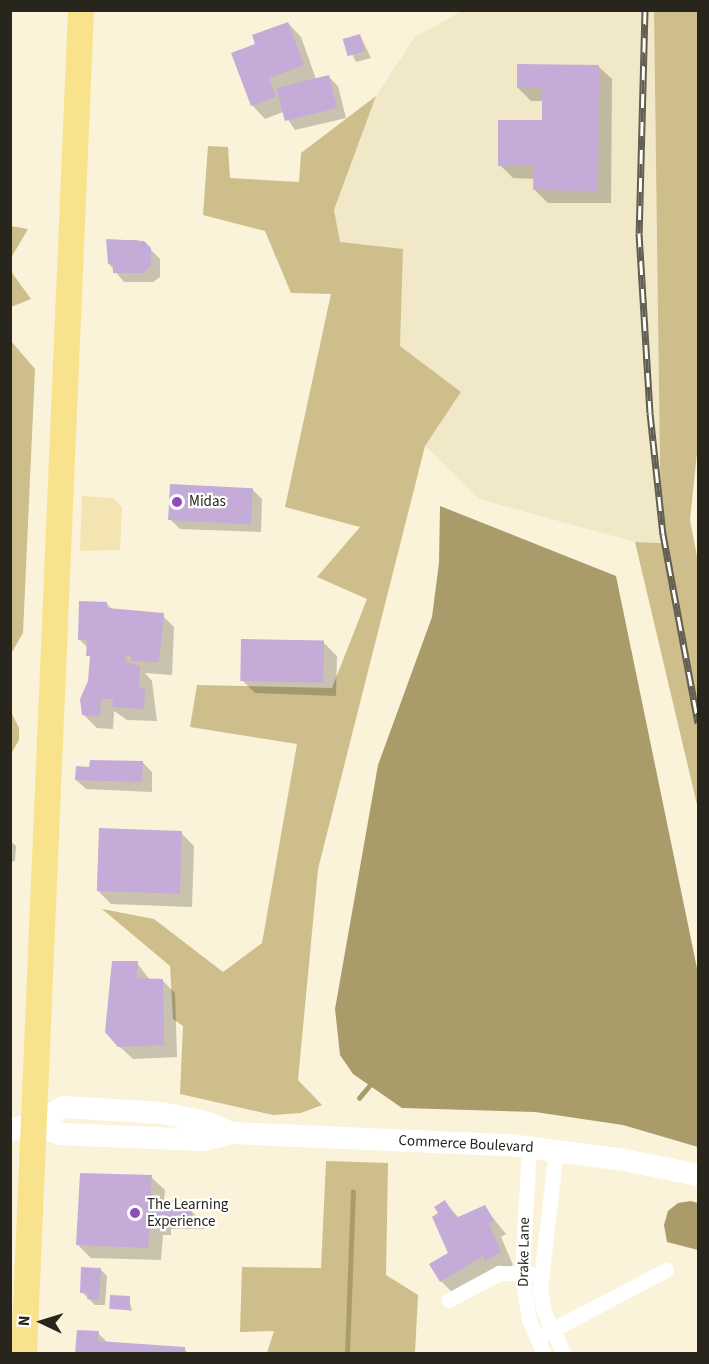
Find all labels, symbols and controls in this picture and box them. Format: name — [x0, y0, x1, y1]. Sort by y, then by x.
place label: Midas — [189, 493, 226, 511]
marker: Midas — [170, 495, 184, 509]
street label: Commerce Boulevard — [398, 1131, 534, 1157]
place label: The Learning Experience — [147, 1195, 228, 1230]
marker: The Learning Experience — [128, 1206, 142, 1220]
street label: Drake Lane — [514, 1217, 534, 1287]
north arrow — [12, 1292, 72, 1352]
text: N — [13, 1315, 35, 1327]

